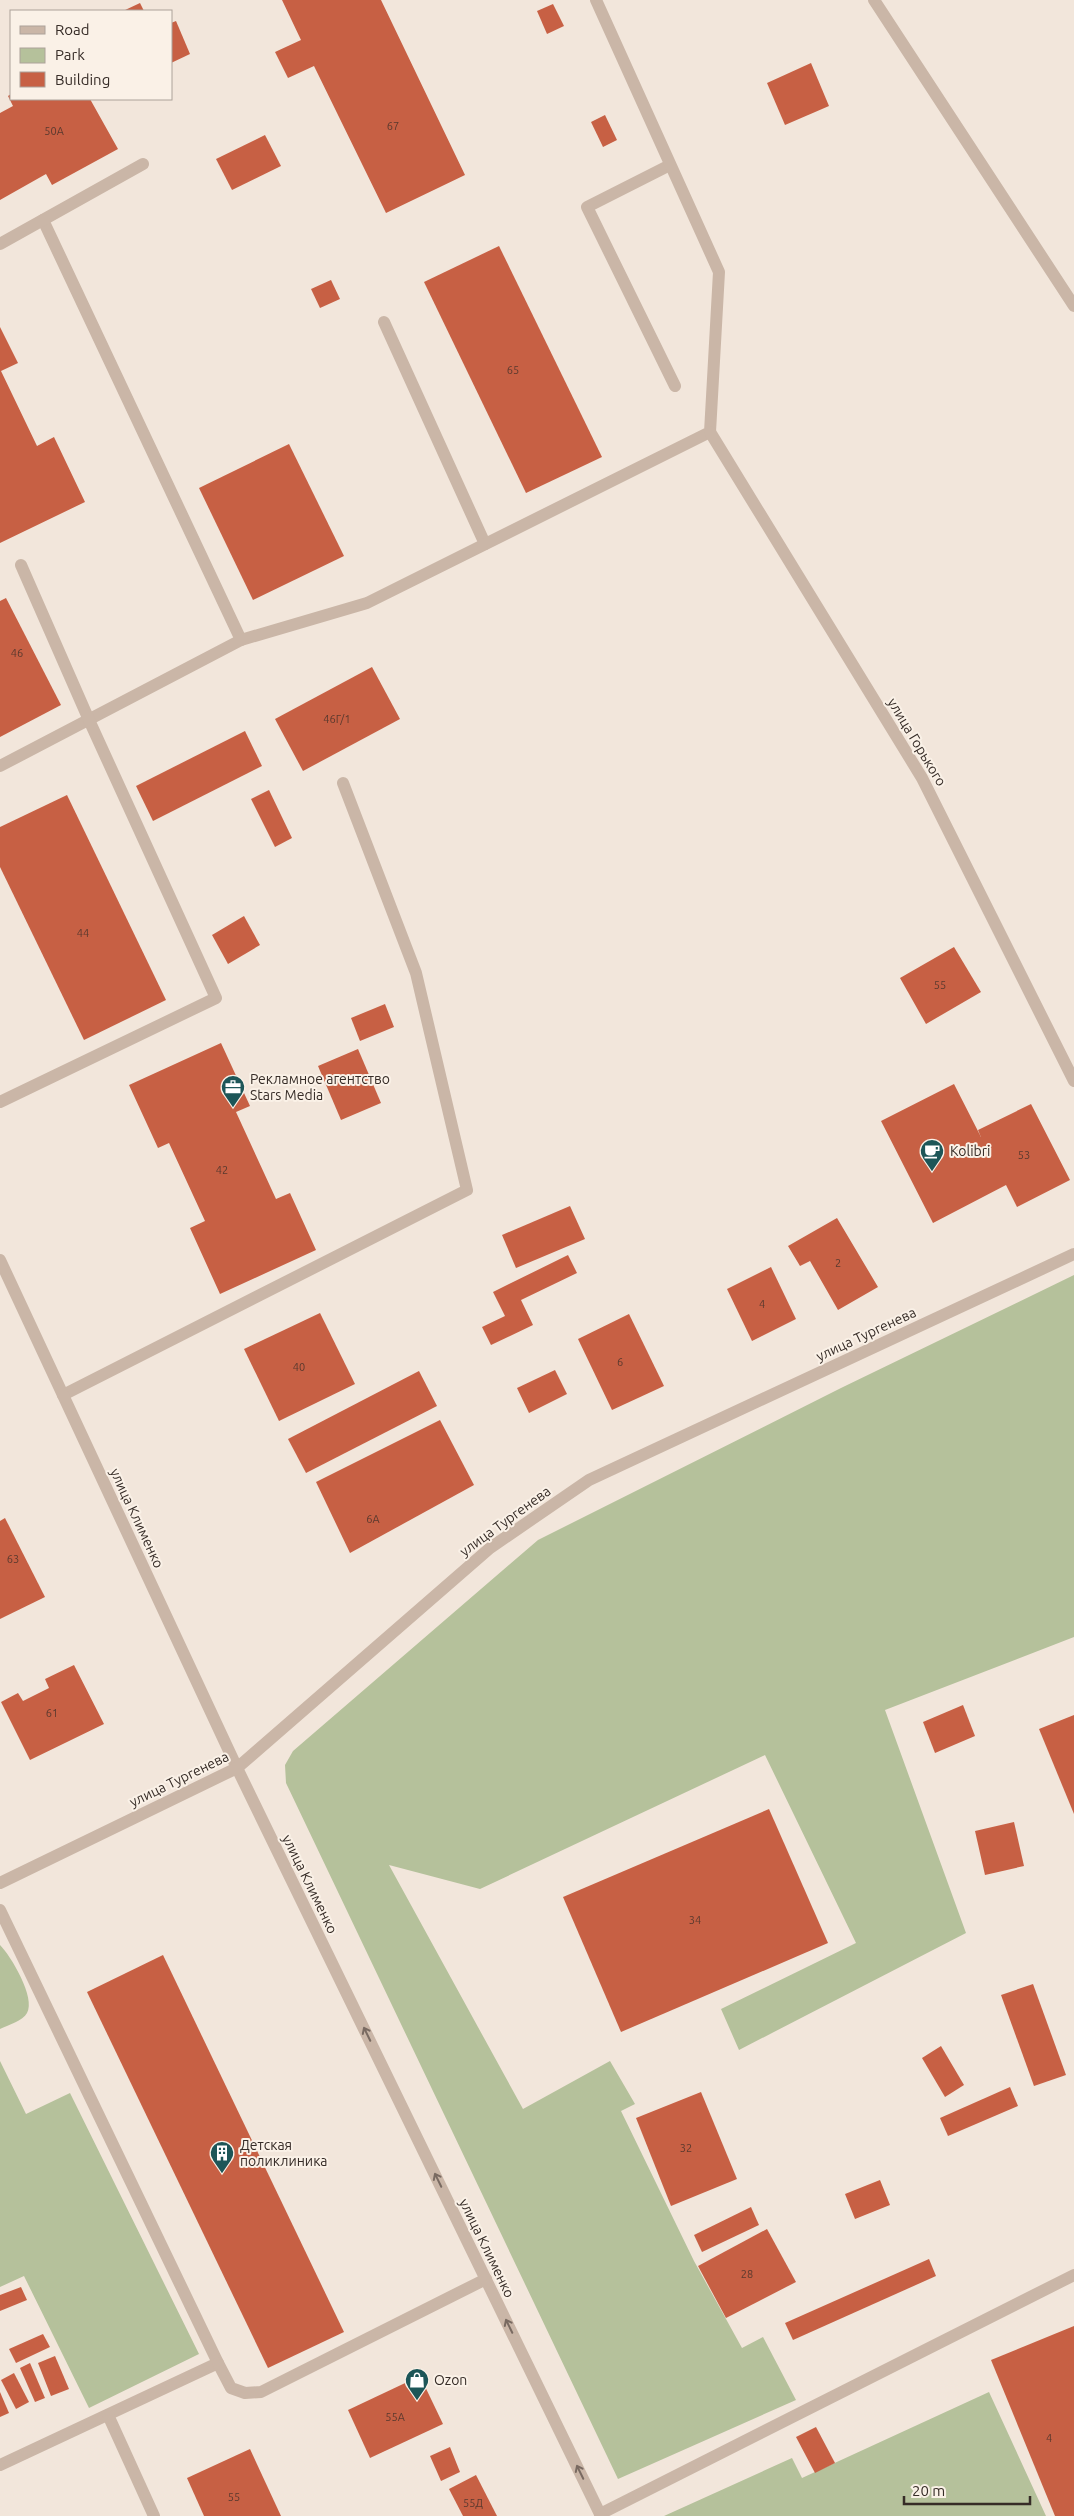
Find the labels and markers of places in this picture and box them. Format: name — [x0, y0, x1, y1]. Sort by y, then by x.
place label: Рекламное агентство Stars Media — [250, 1071, 390, 1103]
office icon: Рекламное агентство Stars Media — [220, 1074, 246, 1108]
cafe icon: Kolibri — [919, 1138, 945, 1172]
place label: Kolibri — [950, 1143, 991, 1159]
place label: Детская поликлиника — [240, 2137, 328, 2169]
building icon: Детская поликлиника — [209, 2140, 235, 2174]
shop icon: Ozon — [404, 2367, 430, 2401]
place label: Ozon — [434, 2372, 467, 2388]

